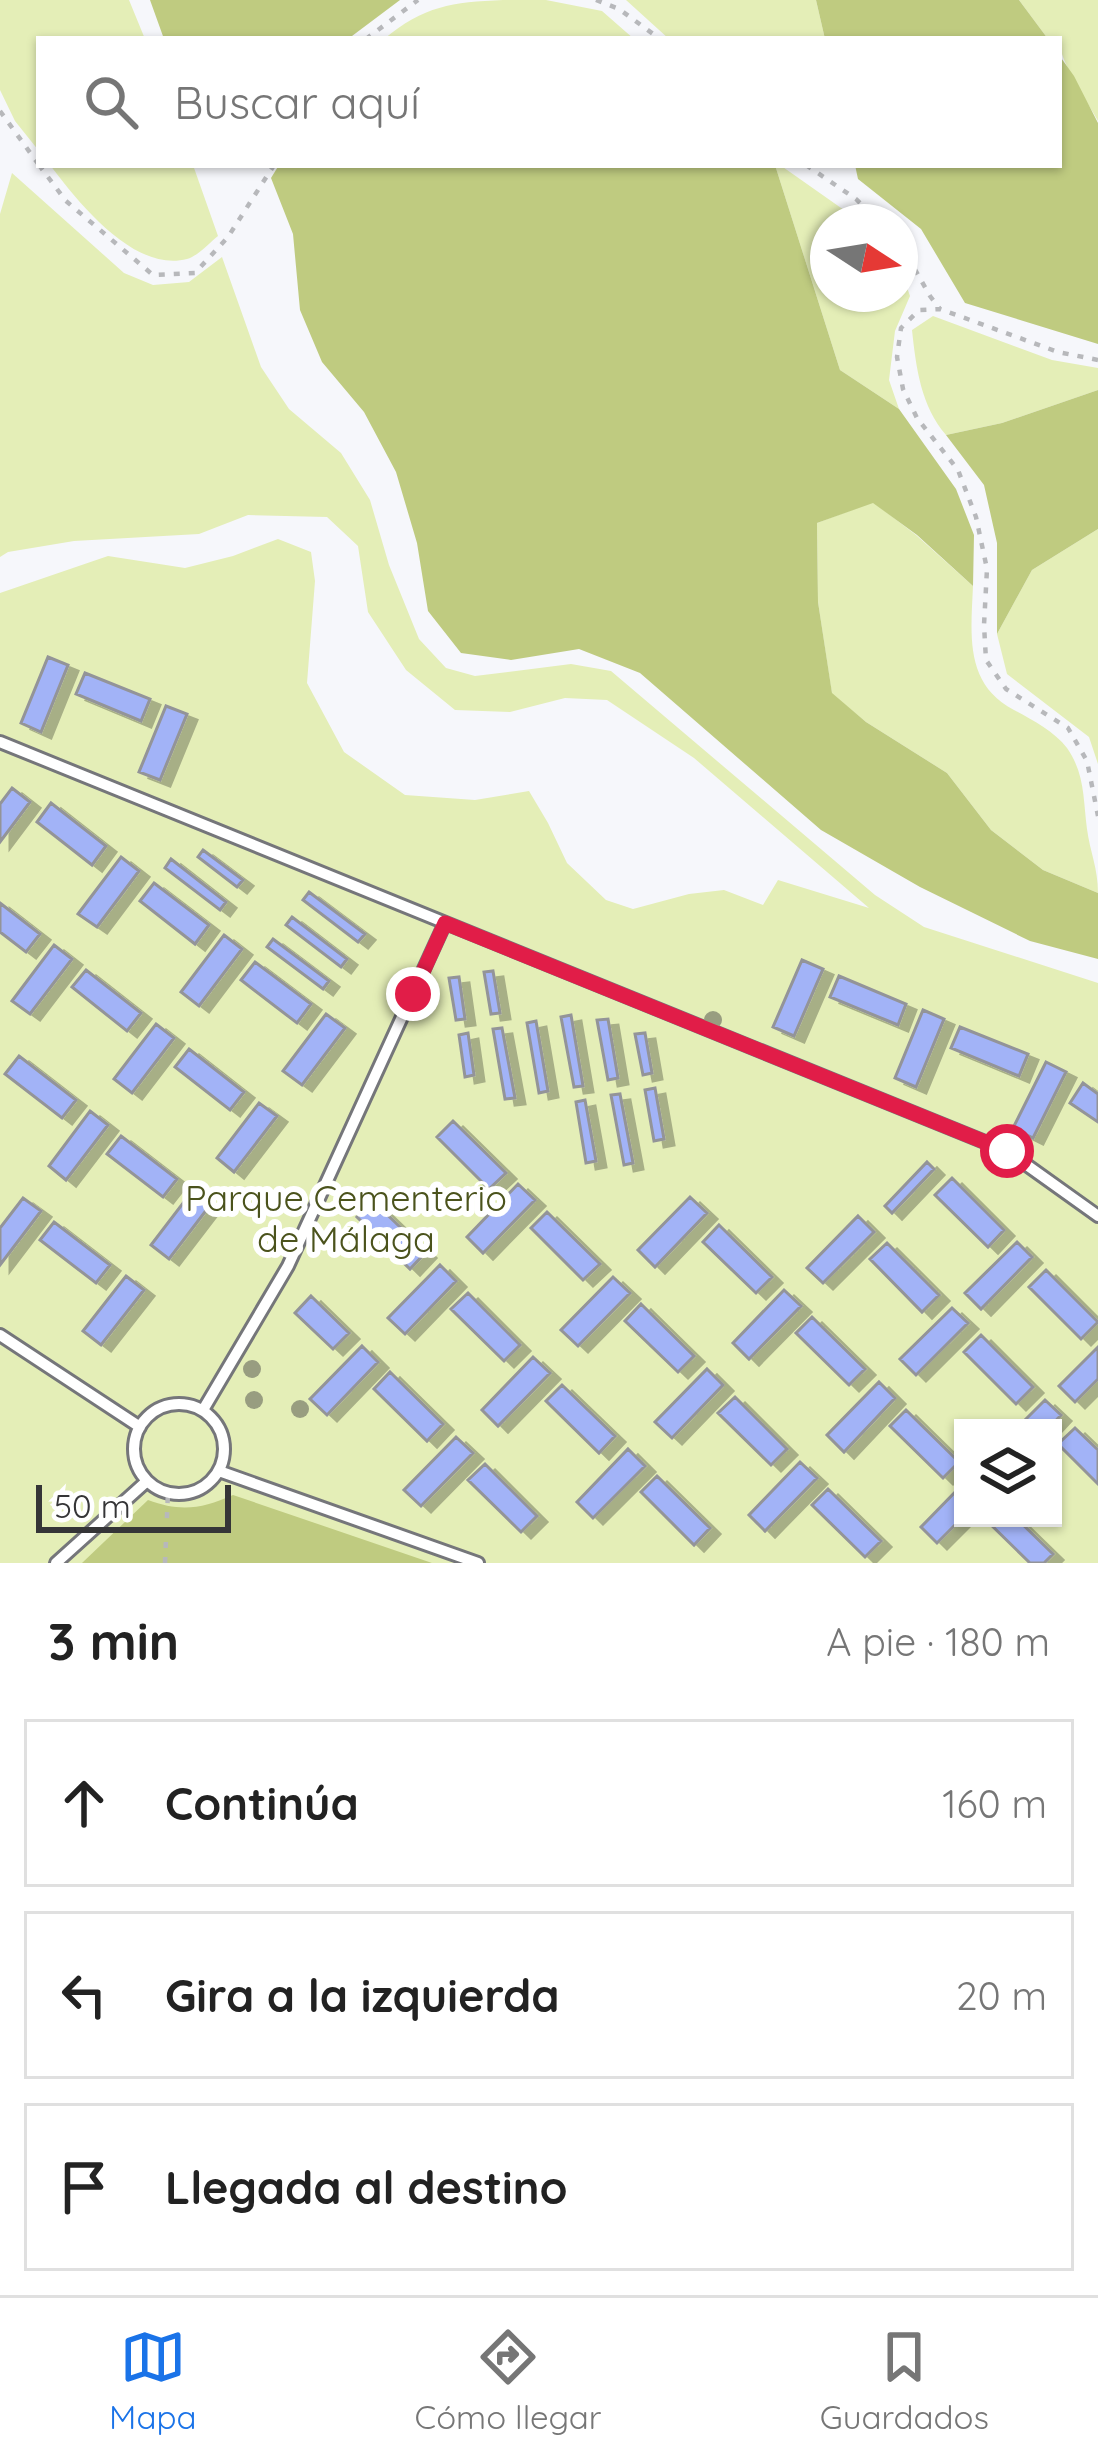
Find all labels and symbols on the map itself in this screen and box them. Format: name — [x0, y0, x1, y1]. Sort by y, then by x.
north arrow — [810, 204, 918, 312]
route end — [386, 967, 440, 1021]
route start — [980, 1124, 1034, 1178]
park label: Parque Cementerio de Málaga — [185, 1175, 507, 1261]
scale bar — [36, 1479, 231, 1532]

